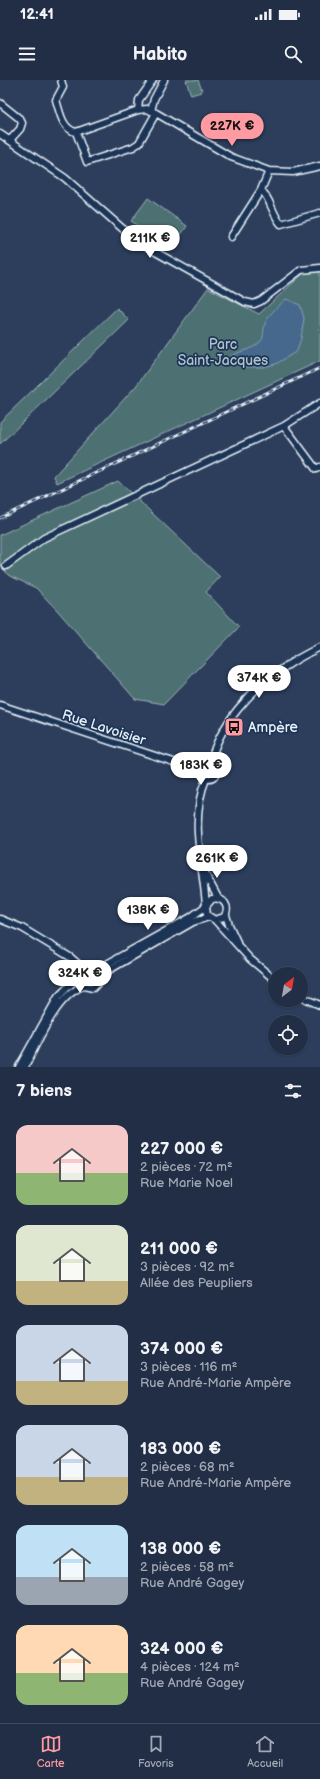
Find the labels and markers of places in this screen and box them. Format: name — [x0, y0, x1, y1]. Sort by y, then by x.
pin: 227K € — [199, 113, 265, 147]
pin: 211K € — [117, 225, 183, 259]
pin: 374K € — [226, 665, 292, 699]
bus stop icon: Ampère — [223, 716, 245, 738]
place label: Ampère — [248, 719, 298, 736]
pin: 183K € — [168, 752, 234, 786]
pin: 261K € — [184, 845, 250, 879]
pin: 138K € — [115, 897, 181, 931]
pin: 324K € — [47, 960, 113, 994]

